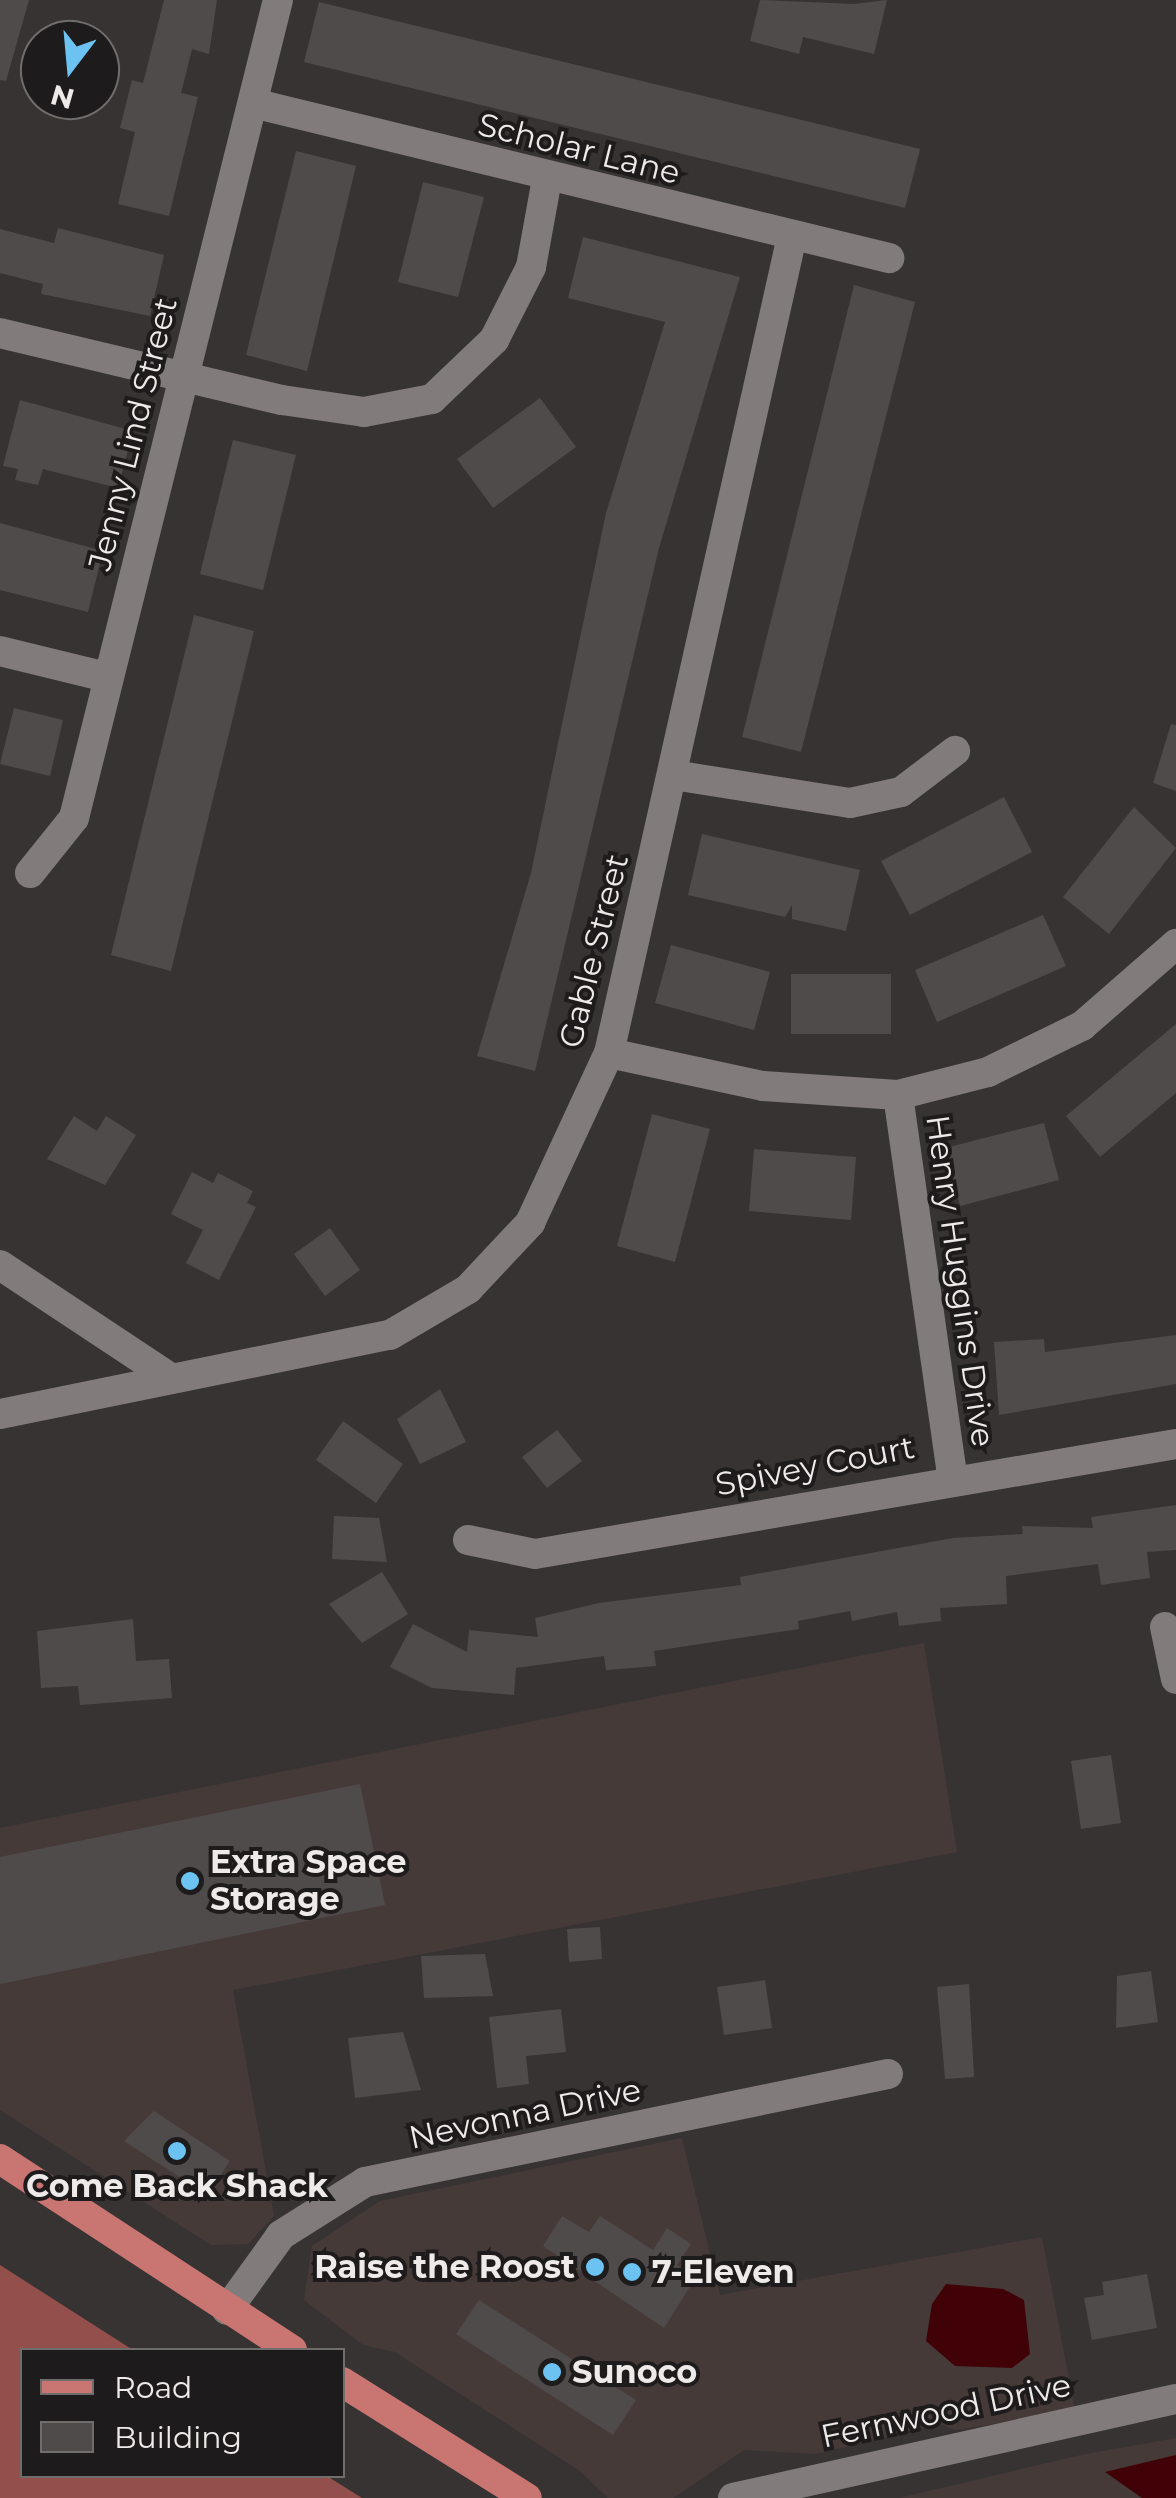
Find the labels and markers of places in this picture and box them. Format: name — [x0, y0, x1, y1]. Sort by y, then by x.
place label: Extra Space Storage — [210, 1844, 407, 1919]
marker: Extra Space Storage — [179, 1870, 201, 1892]
marker: Come Back Shack — [166, 2140, 188, 2162]
place label: Come Back Shack — [26, 2167, 328, 2205]
place label: Raise the Roost — [314, 2248, 575, 2286]
place label: 7-Eleven — [652, 2253, 795, 2291]
marker: Raise the Roost — [584, 2256, 606, 2278]
marker: 7-Eleven — [621, 2261, 643, 2283]
place label: Sunoco — [572, 2353, 697, 2391]
marker: Sunoco — [541, 2361, 563, 2383]

